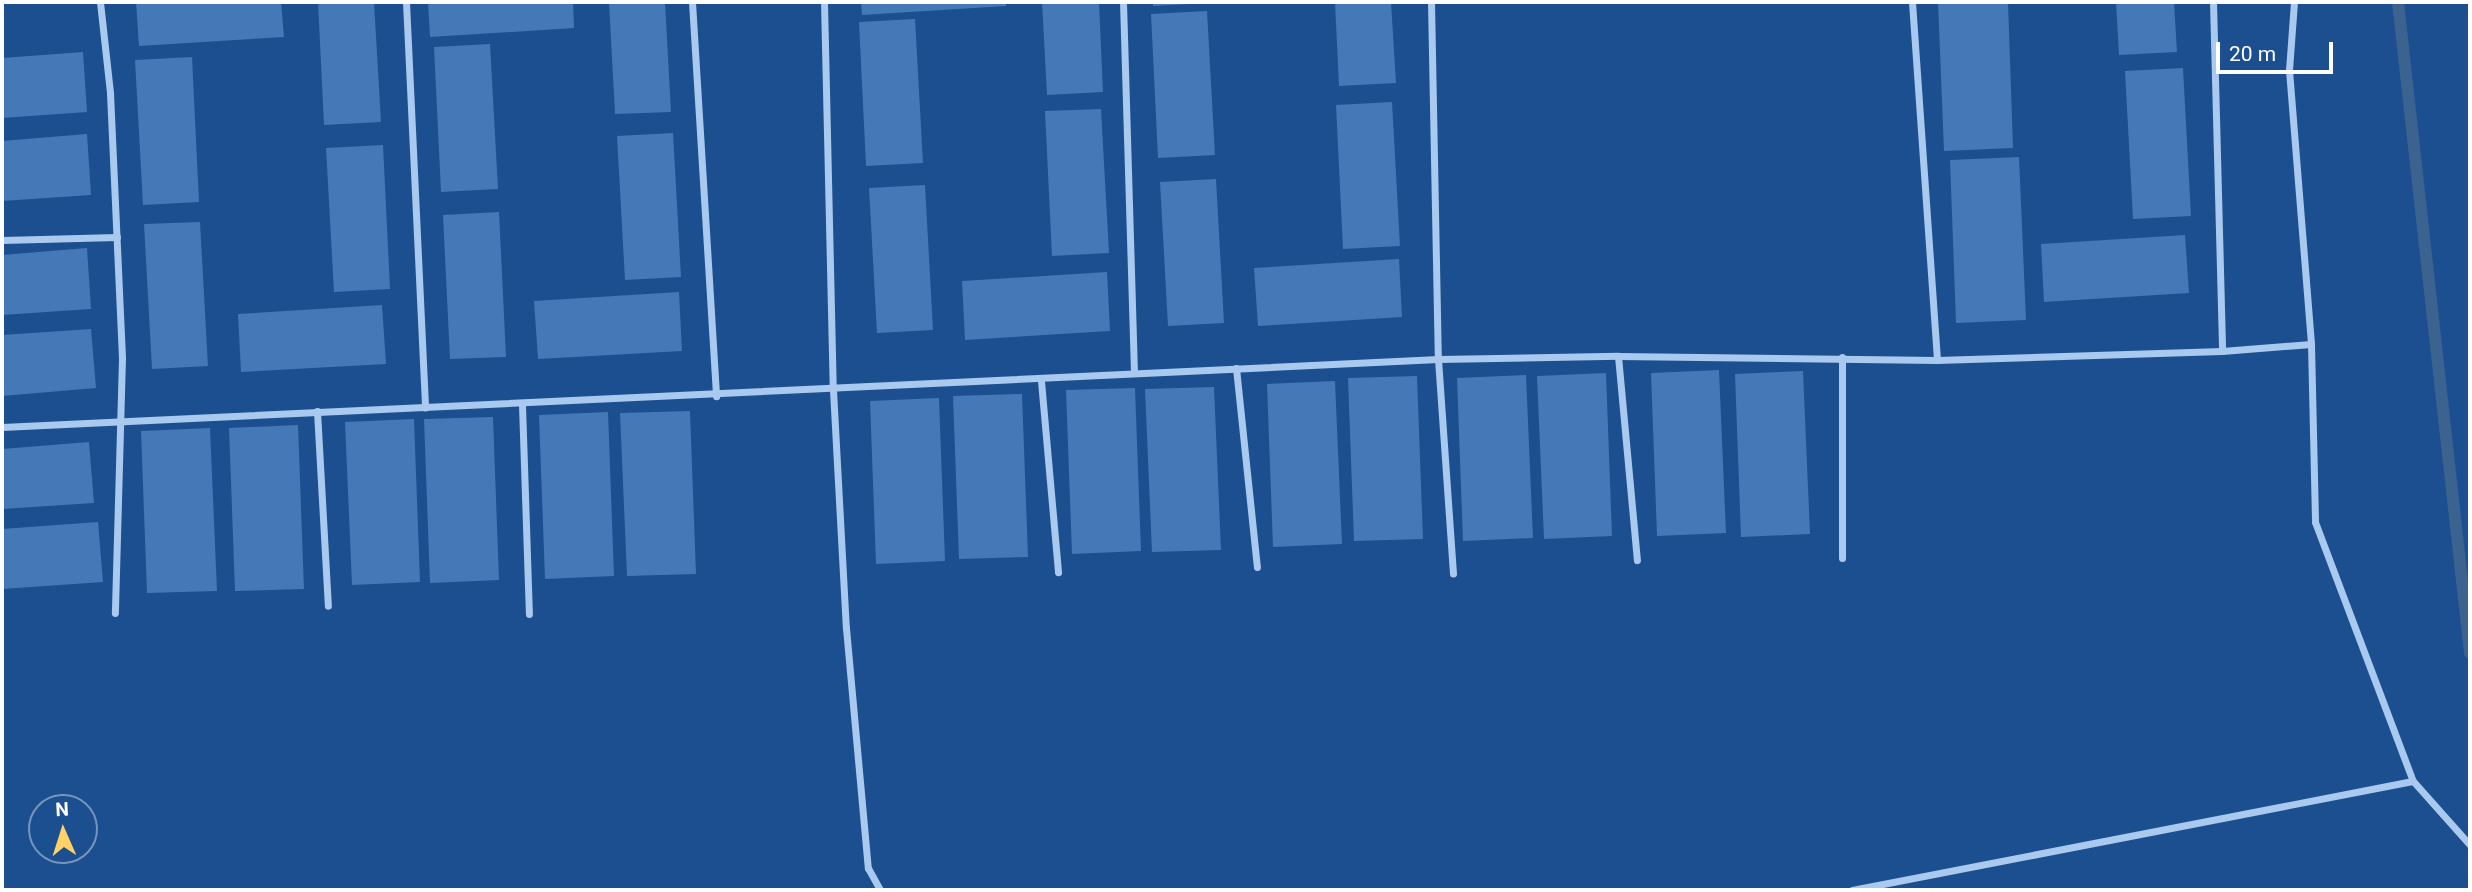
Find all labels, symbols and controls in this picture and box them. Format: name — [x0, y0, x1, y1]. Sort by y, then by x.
scale bar — [2220, 28, 2337, 72]
text: 20 m — [2229, 42, 2276, 66]
north arrow — [28, 794, 98, 864]
text: N — [55, 798, 69, 821]

